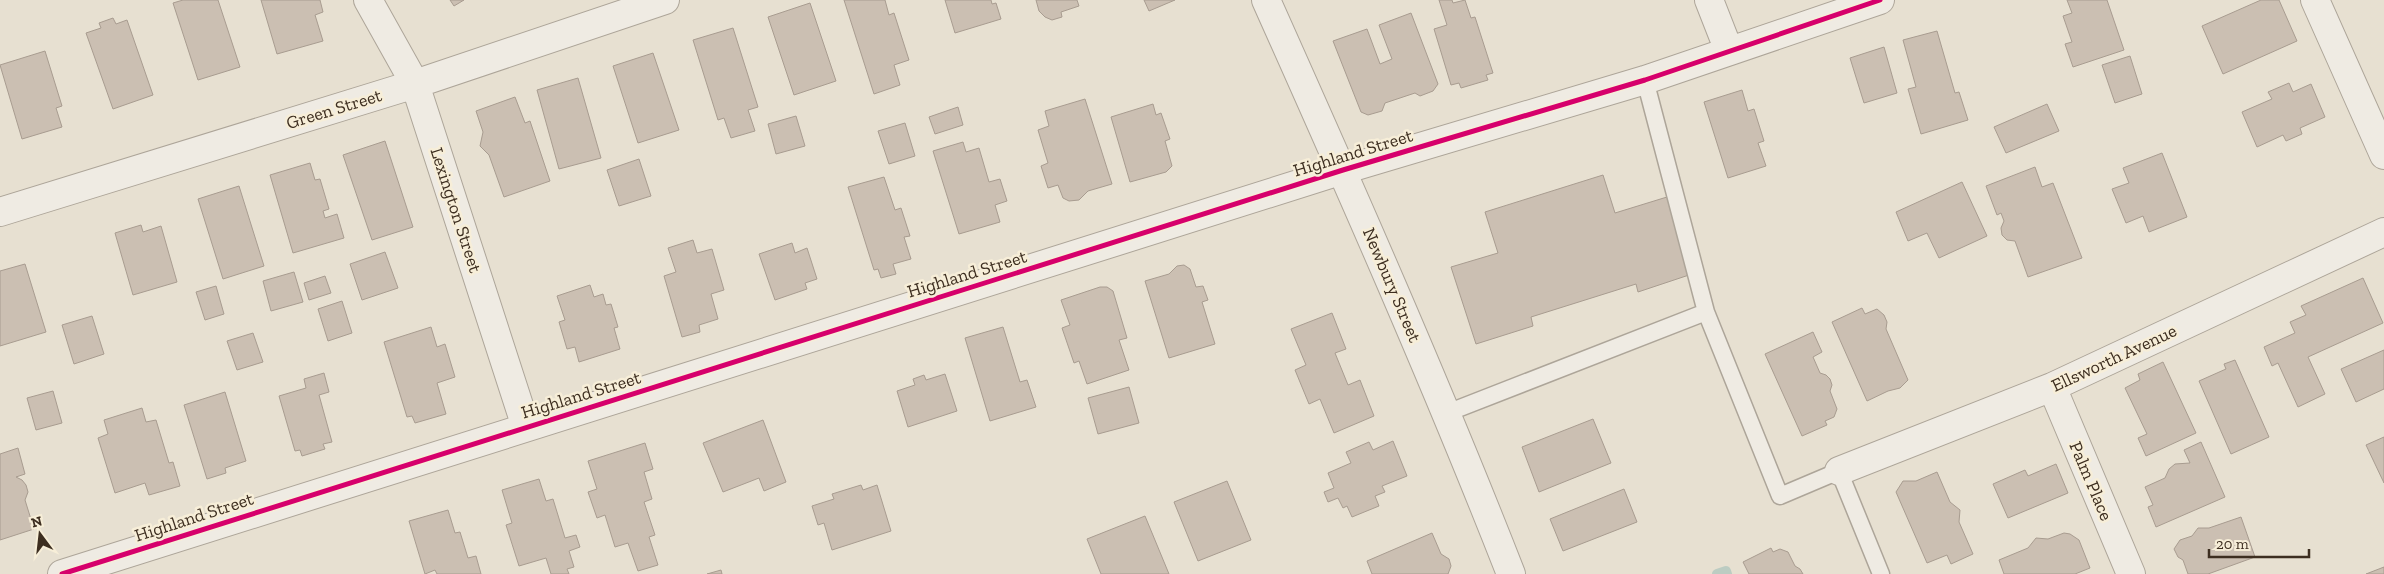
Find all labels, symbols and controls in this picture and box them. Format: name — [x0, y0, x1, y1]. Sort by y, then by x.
street label: Green Street — [284, 84, 385, 134]
street label: Highland Street — [1291, 124, 1416, 182]
street label: Lexington Street — [425, 145, 487, 276]
street label: Newbury Street — [1358, 224, 1426, 346]
street label: Highland Street — [905, 245, 1030, 303]
street label: Ellsworth Avenue — [2048, 319, 2180, 397]
street label: Highland Street — [519, 366, 644, 424]
street label: Palm Place — [2064, 438, 2118, 524]
street label: Highland Street — [132, 487, 257, 547]
north arrow — [15, 509, 65, 559]
text: N — [29, 512, 44, 532]
scale bar — [2209, 526, 2309, 558]
text: 20 m — [2216, 535, 2249, 553]

